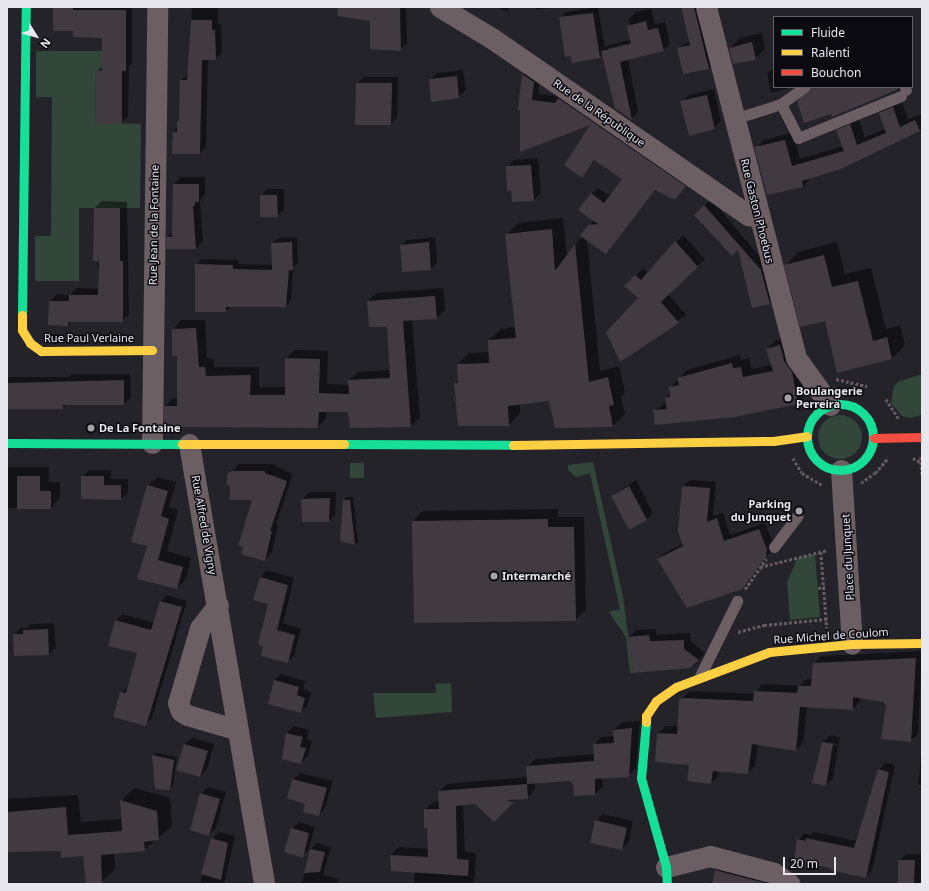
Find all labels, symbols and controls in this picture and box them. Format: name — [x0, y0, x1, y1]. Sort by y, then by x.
north arrow — [16, 16, 56, 56]
legend — [773, 16, 913, 88]
text: Fluide — [811, 24, 845, 41]
text: N — [37, 35, 55, 52]
text: Ralenti — [811, 44, 850, 61]
text: Bouchon — [811, 64, 861, 81]
street label: Rue de la République — [550, 76, 648, 150]
street label: Rue Gaston Phoebus — [738, 157, 776, 265]
street label: Rue Jean de la Fontaine — [146, 165, 162, 285]
street label: Rue Paul Verlaine — [44, 331, 134, 345]
place label: Boulangerie Perreira — [796, 385, 863, 411]
marker: Boulangerie Perreira — [783, 393, 793, 403]
place label: De La Fontaine — [99, 421, 181, 435]
marker: De La Fontaine — [86, 423, 96, 433]
street label: Rue Alfred de Vigny — [189, 474, 219, 576]
place label: Parking du Junquet — [731, 498, 791, 524]
marker: Parking du Junquet — [794, 506, 804, 516]
street label: Place du Junquet — [839, 513, 857, 601]
place label: Intermarché — [502, 569, 571, 583]
marker: Intermarché — [489, 571, 499, 581]
street label: Rue Michel de Coulom — [773, 625, 889, 647]
scale bar — [785, 849, 838, 875]
text: 20 m — [790, 855, 818, 872]

